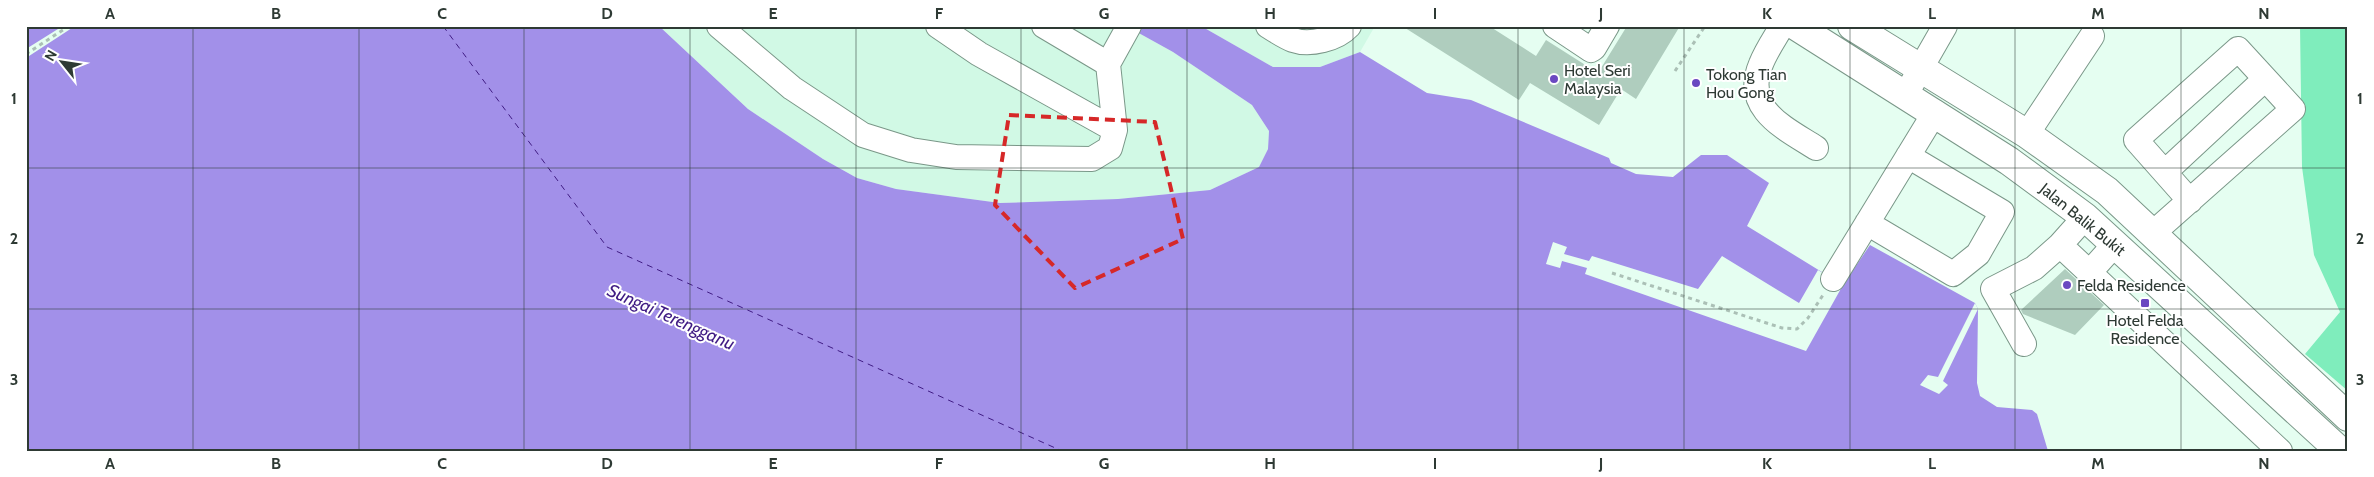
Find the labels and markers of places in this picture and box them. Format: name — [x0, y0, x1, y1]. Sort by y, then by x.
place label: Hotel Seri Malaysia — [1564, 61, 1631, 98]
place label: Tokong Tian Hou Gong — [1706, 65, 1787, 102]
marker: Hotel Seri Malaysia — [1548, 73, 1560, 85]
marker: Tokong Tian Hou Gong — [1690, 77, 1702, 89]
place label: Felda Residence — [2077, 276, 2186, 295]
marker: Felda Residence — [2061, 279, 2073, 291]
marker: Hotel Felda Residence — [2139, 297, 2151, 309]
place label: Hotel Felda Residence — [2107, 311, 2184, 348]

